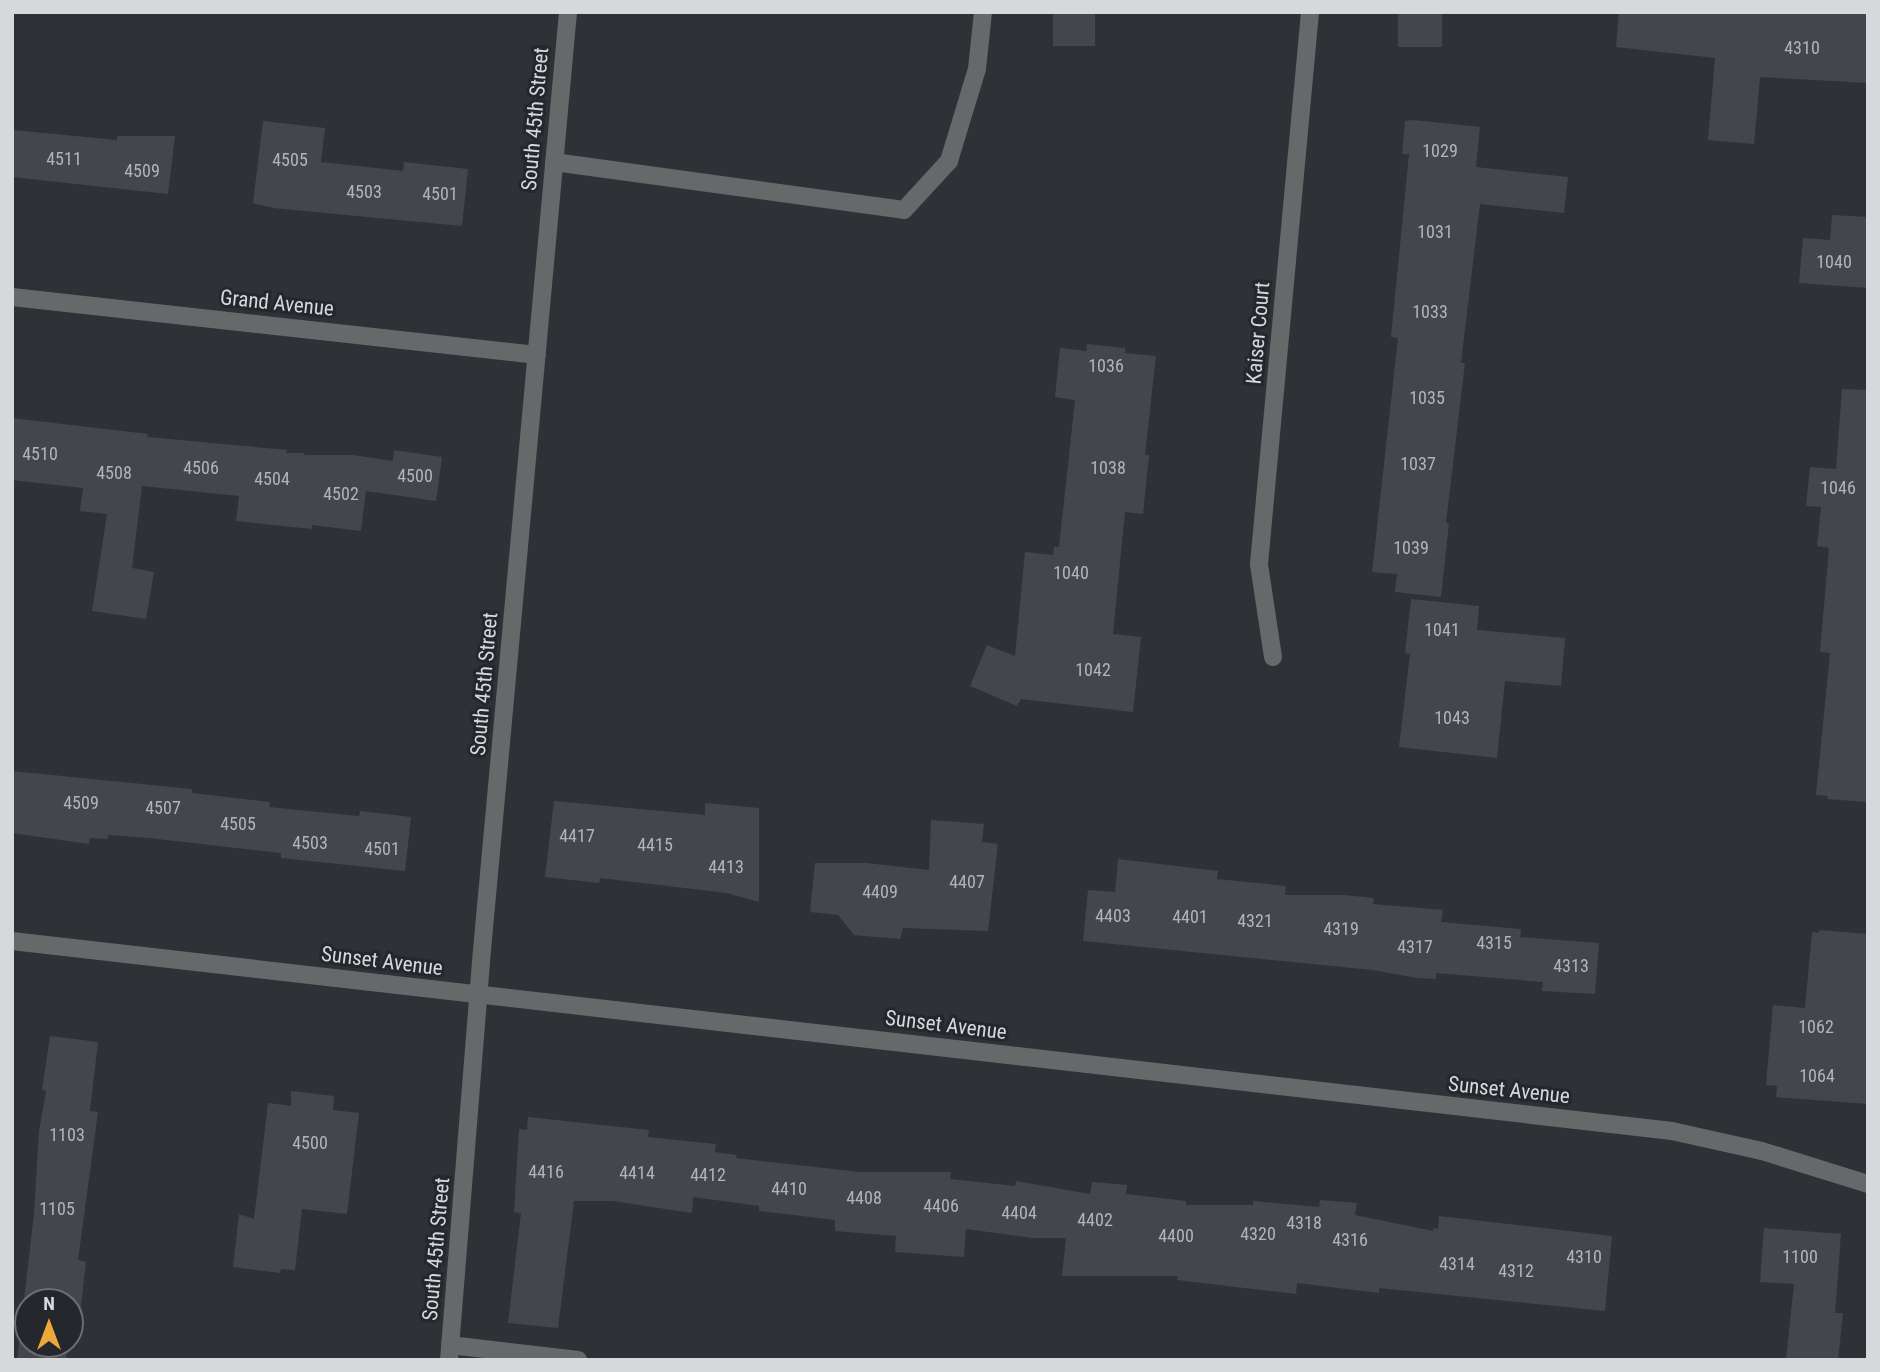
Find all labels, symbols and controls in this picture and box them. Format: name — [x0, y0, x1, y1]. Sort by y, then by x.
house number: 4310 — [1784, 37, 1820, 59]
street label: South 45th Street — [516, 46, 554, 192]
house number: 1029 — [1422, 140, 1458, 162]
house number: 4511 — [46, 148, 82, 170]
house number: 4505 — [272, 149, 308, 171]
house number: 4509 — [124, 160, 160, 182]
house number: 4503 — [346, 181, 382, 203]
house number: 4501 — [422, 183, 458, 205]
house number: 1031 — [1417, 221, 1453, 243]
house number: 1040 — [1816, 251, 1852, 273]
street label: Kaiser Court — [1241, 281, 1275, 385]
street label: Grand Avenue — [219, 284, 335, 322]
house number: 1033 — [1412, 301, 1448, 323]
house number: 1036 — [1088, 355, 1124, 377]
house number: 1035 — [1409, 387, 1445, 409]
house number: 4510 — [22, 443, 58, 465]
house number: 1037 — [1400, 453, 1436, 475]
house number: 4506 — [183, 457, 219, 479]
house number: 1038 — [1090, 457, 1126, 479]
house number: 4508 — [96, 462, 132, 484]
house number: 4500 — [397, 465, 433, 487]
house number: 4504 — [254, 468, 290, 490]
house number: 1046 — [1820, 477, 1856, 499]
house number: 4502 — [323, 483, 359, 505]
house number: 1039 — [1393, 537, 1429, 559]
house number: 1040 — [1053, 562, 1089, 584]
street label: South 45th Street — [465, 611, 503, 757]
house number: 1041 — [1424, 619, 1460, 641]
house number: 1042 — [1075, 659, 1111, 681]
house number: 1043 — [1434, 707, 1470, 729]
house number: 4509 — [63, 792, 99, 814]
house number: 4507 — [145, 797, 181, 819]
house number: 4505 — [220, 813, 256, 835]
house number: 4417 — [559, 825, 595, 847]
house number: 4503 — [292, 832, 328, 854]
house number: 4415 — [637, 834, 673, 856]
house number: 4501 — [364, 838, 400, 860]
house number: 4413 — [708, 856, 744, 878]
house number: 4407 — [949, 871, 985, 893]
house number: 4409 — [862, 881, 898, 903]
house number: 4403 — [1095, 905, 1131, 927]
house number: 4401 — [1172, 906, 1208, 928]
house number: 4321 — [1237, 910, 1273, 932]
house number: 4319 — [1323, 918, 1359, 940]
house number: 4315 — [1476, 932, 1512, 954]
house number: 4317 — [1397, 936, 1433, 958]
street label: Sunset Avenue — [320, 941, 444, 981]
house number: 4313 — [1553, 955, 1589, 977]
street label: Sunset Avenue — [884, 1005, 1008, 1045]
house number: 1062 — [1798, 1016, 1834, 1038]
house number: 1064 — [1799, 1065, 1835, 1087]
street label: Sunset Avenue — [1447, 1071, 1571, 1109]
house number: 1103 — [49, 1124, 85, 1146]
house number: 4500 — [292, 1132, 328, 1154]
house number: 4416 — [528, 1161, 564, 1183]
house number: 4414 — [619, 1162, 655, 1184]
house number: 4412 — [690, 1164, 726, 1186]
street label: South 45th Street — [417, 1176, 455, 1322]
house number: 4410 — [771, 1178, 807, 1200]
house number: 4408 — [846, 1187, 882, 1209]
house number: 4406 — [923, 1195, 959, 1217]
house number: 1105 — [39, 1198, 75, 1220]
house number: 4404 — [1001, 1202, 1037, 1224]
house number: 4402 — [1077, 1209, 1113, 1231]
house number: 4318 — [1286, 1212, 1322, 1234]
house number: 4320 — [1240, 1223, 1276, 1245]
house number: 4400 — [1158, 1225, 1194, 1247]
house number: 4316 — [1332, 1229, 1368, 1251]
house number: 4310 — [1566, 1246, 1602, 1268]
house number: 1100 — [1782, 1246, 1818, 1268]
house number: 4314 — [1439, 1253, 1475, 1275]
house number: 4312 — [1498, 1260, 1534, 1282]
north arrow — [14, 1288, 84, 1358]
text: N — [43, 1292, 55, 1315]

